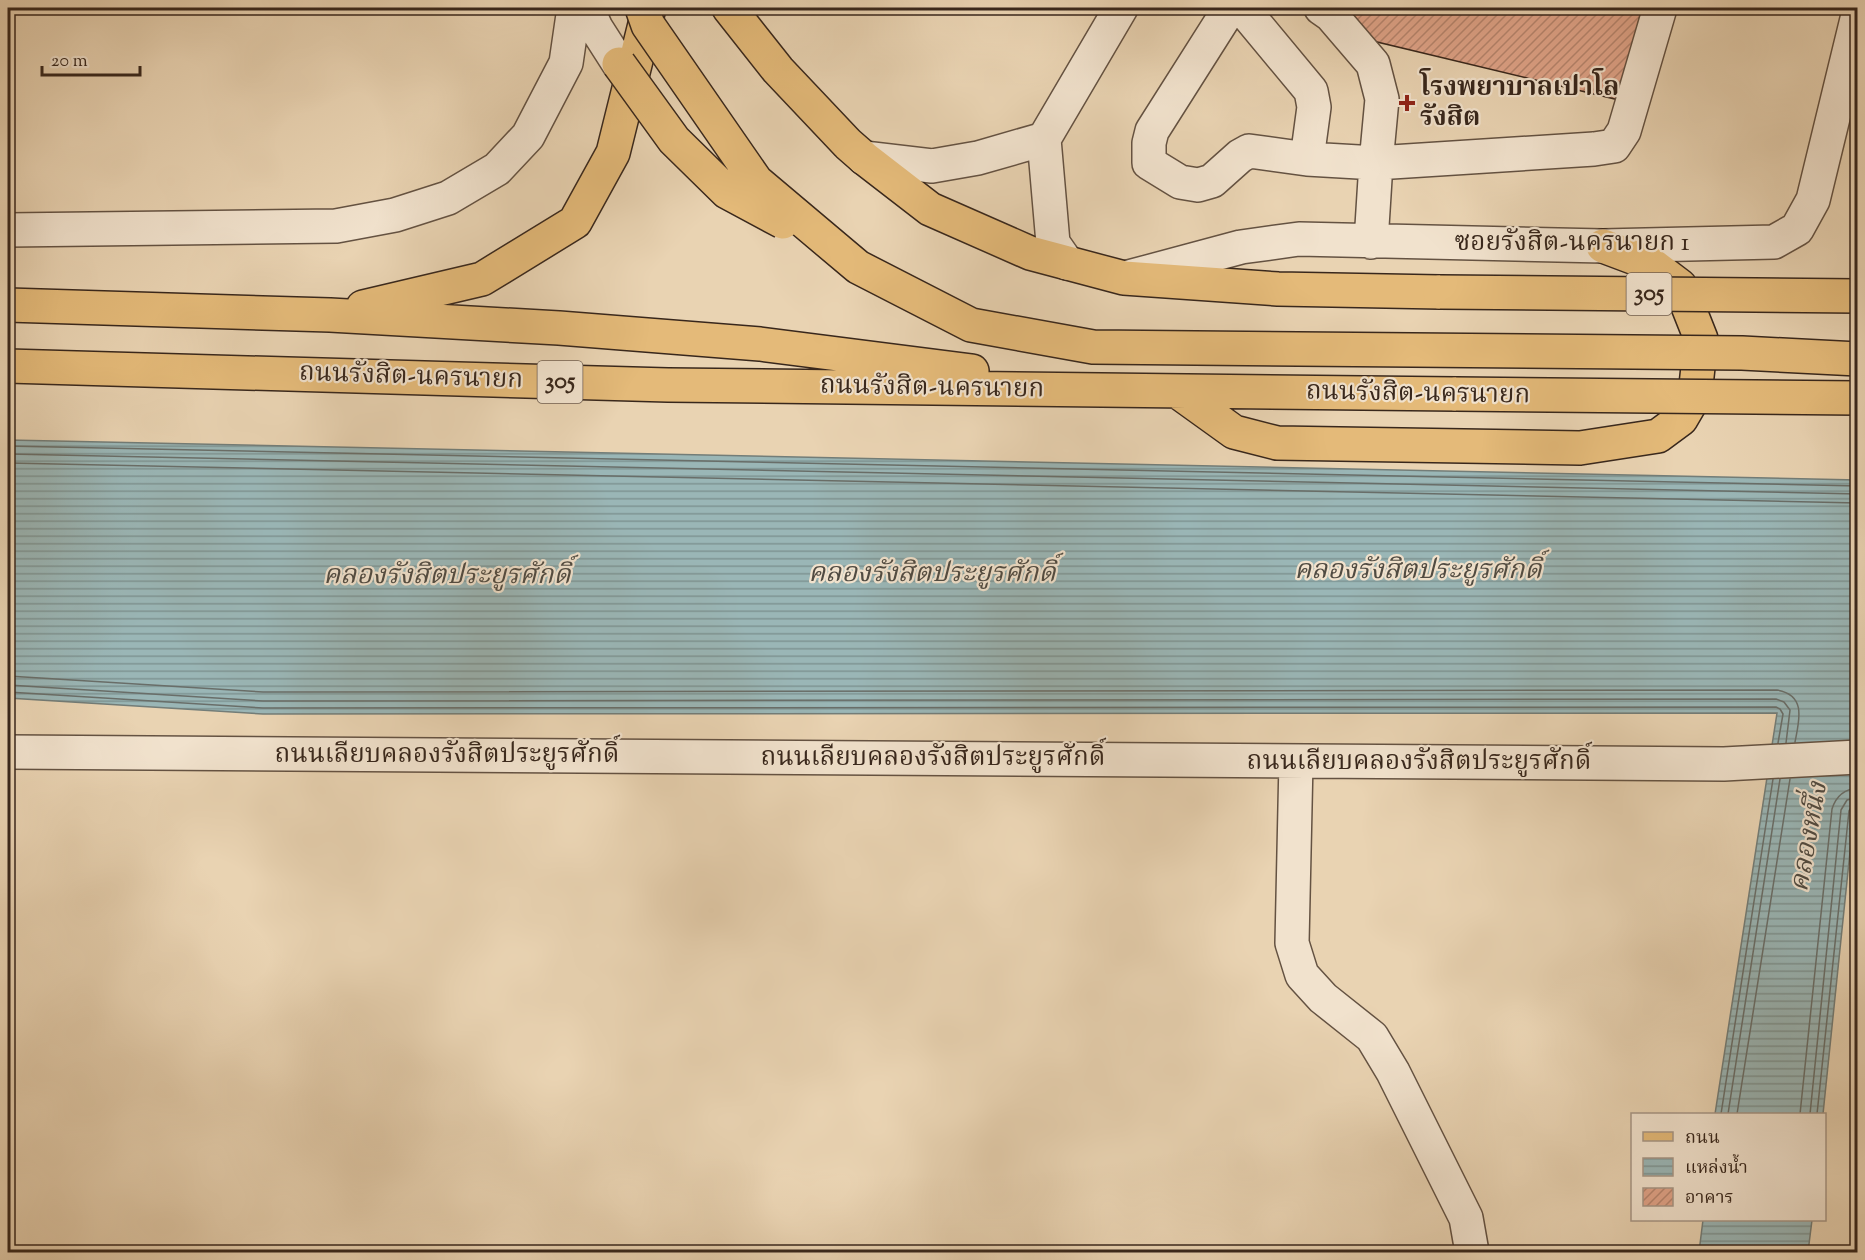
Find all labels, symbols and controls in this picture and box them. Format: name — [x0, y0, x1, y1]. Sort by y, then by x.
scale bar — [42, 39, 140, 77]
text: 20 m — [51, 49, 88, 75]
place label: โรงพยาบาลเปาโล รังสิต — [1419, 68, 1619, 137]
marker: โรงพยาบาลเปาโล รังสิต — [1398, 94, 1416, 112]
street label: ซอยรังสิต-นครนายก 1 — [1455, 225, 1690, 262]
road number: 305 — [1626, 273, 1672, 315]
street label: ถนนรังสิต-นครนายก — [298, 355, 524, 399]
road number: 305 — [538, 361, 582, 403]
street label: ถนนรังสิต-นครนายก — [820, 368, 1044, 408]
street label: ถนนรังสิต-นครนายก — [1306, 374, 1530, 414]
water label: คลองรังสิตประยูรศักดิ์ — [1294, 549, 1550, 591]
water label: คลองรังสิตประยูรศักดิ์ — [808, 552, 1064, 594]
water label: คลองรังสิตประยูรศักดิ์ — [323, 554, 579, 596]
street label: ถนนเลียบคลองรังสิตประยูรศักดิ์ — [275, 734, 621, 774]
street label: ถนนเลียบคลองรังสิตประยูรศักดิ์ — [761, 737, 1107, 777]
street label: ถนนเลียบคลองรังสิตประยูรศักดิ์ — [1247, 741, 1593, 781]
water label: คลองหนึ่ง — [1778, 777, 1839, 895]
legend — [1631, 1113, 1826, 1221]
text: ถนน — [1685, 1126, 1720, 1152]
text: แหล่งน้ำ — [1685, 1153, 1748, 1182]
text: อาคาร — [1685, 1186, 1734, 1212]

